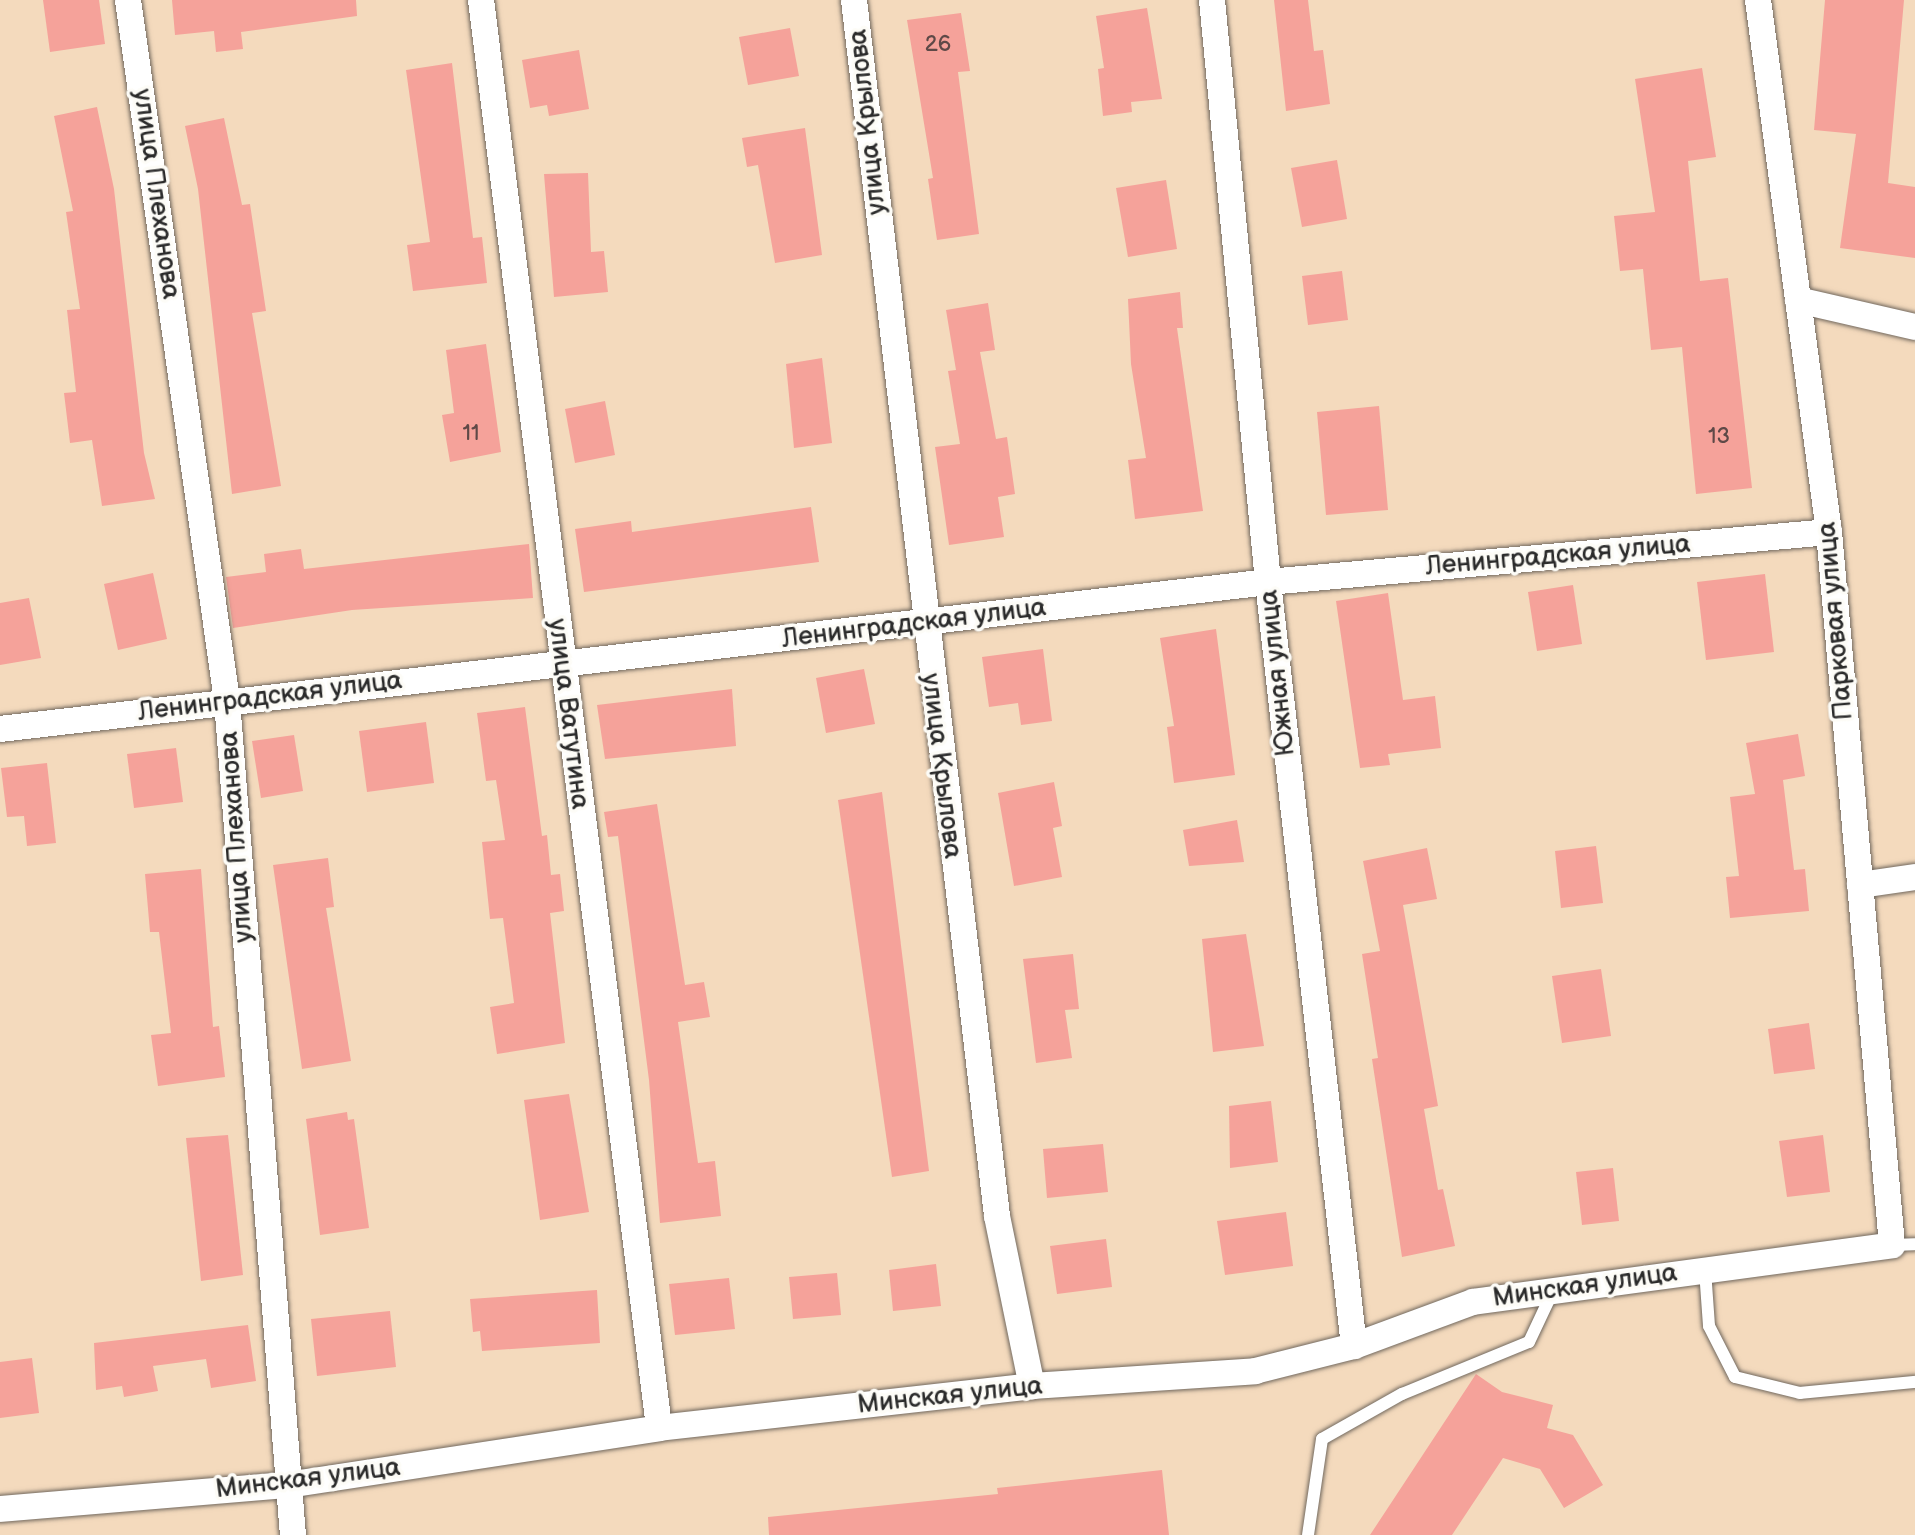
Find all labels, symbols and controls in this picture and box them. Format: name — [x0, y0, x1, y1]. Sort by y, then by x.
street label: улица Крылова — [843, 28, 893, 216]
house number: 26 — [925, 32, 951, 58]
street label: улица Плеханова — [126, 87, 186, 301]
house number: 11 — [462, 421, 480, 447]
house number: 13 — [1708, 424, 1730, 450]
street label: Парковая улица — [1812, 521, 1860, 721]
street label: Ленинградская улица — [1424, 529, 1692, 583]
street label: Южная улица — [1254, 588, 1302, 758]
street label: Ленинградская улица — [780, 592, 1048, 656]
street label: улица Ватутина — [541, 617, 595, 811]
street label: Ленинградская улица — [136, 665, 404, 729]
street label: улица Крылова — [914, 672, 968, 860]
street label: улица Плеханова — [214, 730, 260, 944]
street label: Минская улица — [1491, 1258, 1679, 1314]
street label: Минская улица — [856, 1371, 1044, 1421]
street label: Минская улица — [214, 1452, 402, 1506]

